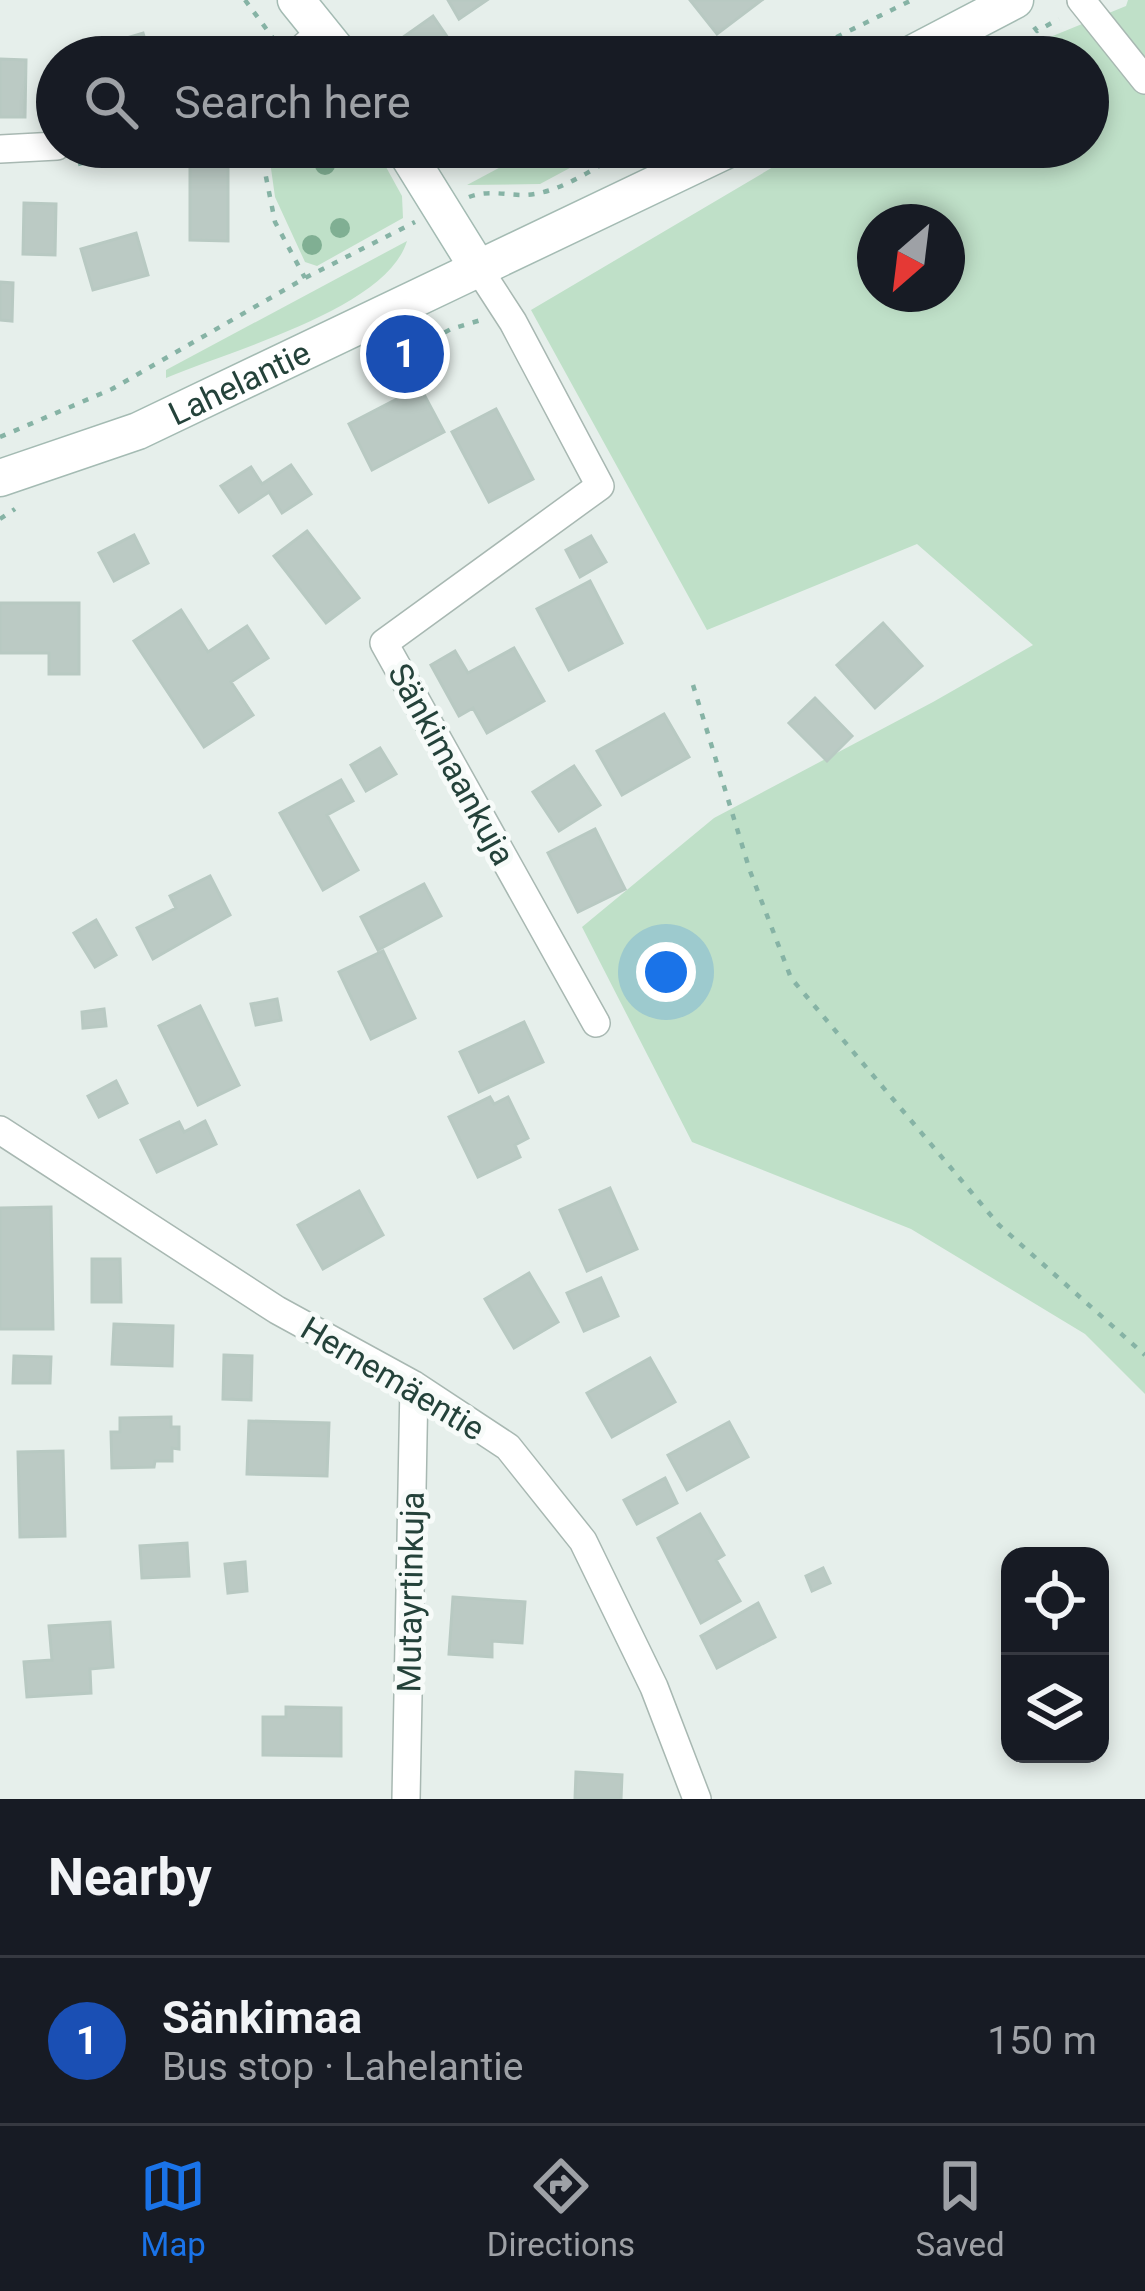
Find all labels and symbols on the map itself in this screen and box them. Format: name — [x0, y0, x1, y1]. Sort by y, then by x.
north arrow — [857, 204, 965, 312]
pin: 1 — [366, 309, 444, 399]
street label: Lahelantie — [163, 333, 316, 433]
street label: Sänkimaankuja — [380, 657, 523, 872]
your location — [636, 942, 696, 1002]
street label: Hernemäentie — [294, 1308, 491, 1448]
street label: Mutayrtinkuja — [389, 1491, 432, 1693]

